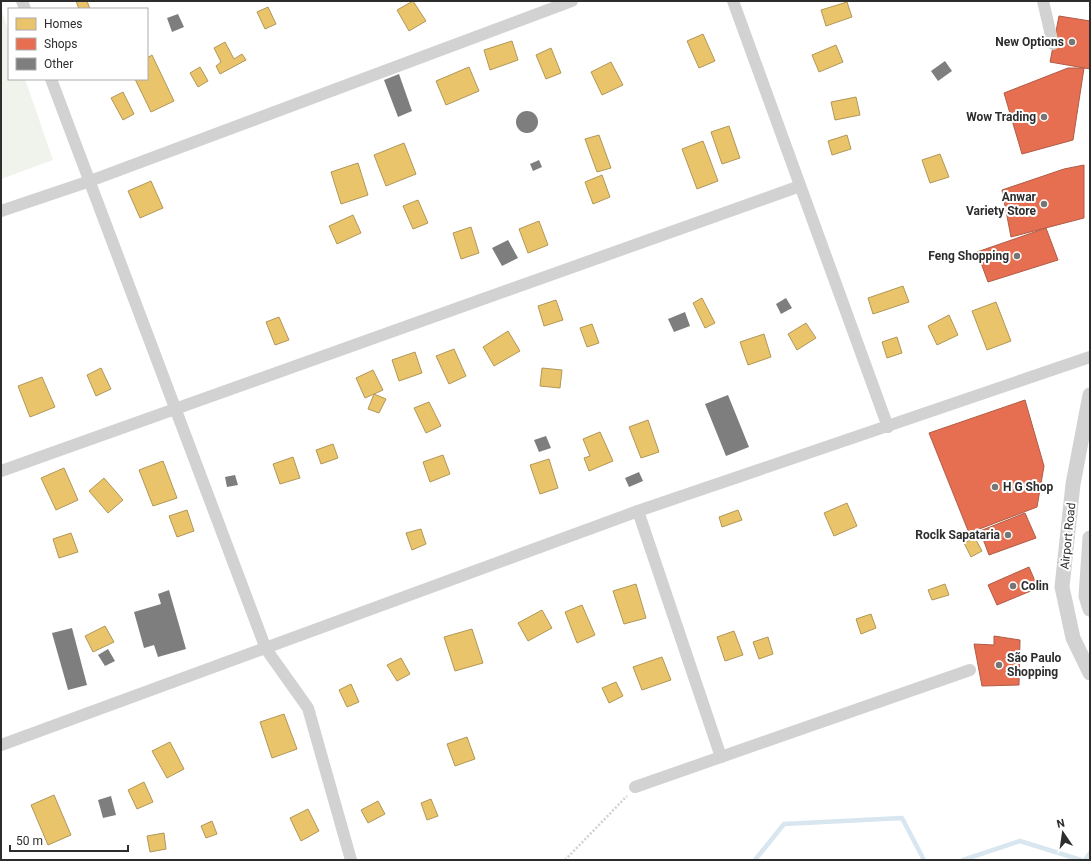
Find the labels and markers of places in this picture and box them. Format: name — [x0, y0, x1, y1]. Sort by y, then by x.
place label: New Options — [995, 35, 1064, 49]
marker: New Options — [1067, 37, 1077, 47]
place label: Wow Trading — [966, 110, 1036, 124]
marker: Wow Trading — [1039, 112, 1049, 122]
place label: Anwar Variety Store — [966, 190, 1037, 218]
marker: Anwar Variety Store — [1039, 199, 1049, 209]
place label: Feng Shopping — [928, 249, 1009, 263]
marker: Feng Shopping — [1012, 251, 1022, 261]
place label: H G Shop — [1003, 480, 1054, 494]
marker: H G Shop — [990, 482, 1000, 492]
place label: Roclk Sapataria — [915, 528, 1001, 542]
marker: Roclk Sapataria — [1003, 530, 1013, 540]
place label: Colin — [1021, 579, 1049, 593]
marker: Colin — [1008, 581, 1018, 591]
place label: São Paulo Shopping — [1007, 651, 1062, 679]
marker: São Paulo Shopping — [994, 660, 1004, 670]

